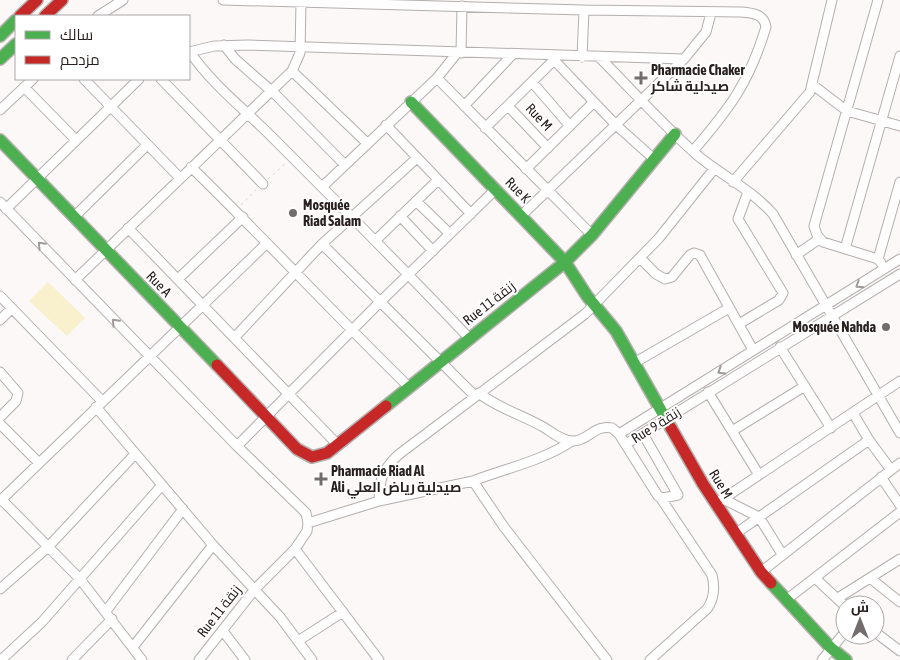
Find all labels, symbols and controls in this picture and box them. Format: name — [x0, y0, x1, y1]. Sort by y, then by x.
legend — [15, 15, 190, 80]
text: سالك — [60, 26, 93, 43]
text: مزدحم — [60, 51, 100, 70]
place label: Pharmacie Chaker صيدلية شاكر — [650, 62, 745, 95]
marker: Pharmacie Chaker صيدلية شاكر — [635, 72, 647, 84]
street label: Rue M — [522, 100, 556, 134]
street label: Rue K — [502, 174, 534, 206]
place label: Mosquée Riad Salam — [303, 197, 361, 229]
marker: Mosquée Riad Salam — [287, 207, 299, 219]
one-way arrow — [38, 242, 47, 251]
street label: Rue A — [143, 268, 175, 300]
street label: Rue 11 زنقة — [460, 278, 518, 328]
one-way arrow — [855, 279, 864, 289]
one-way arrow — [112, 318, 121, 327]
place label: Mosquée Nahda — [792, 319, 876, 335]
marker: Mosquée Nahda — [880, 321, 892, 333]
one-way arrow — [717, 365, 726, 374]
street label: Rue 9 زنقة — [628, 404, 684, 446]
place label: Pharmacie Riad Al Ali صيدلية رياض العلي — [330, 463, 461, 499]
street label: Rue M — [706, 466, 736, 502]
marker: Pharmacie Riad Al Ali صيدلية رياض العلي — [315, 473, 327, 485]
street label: Rue 11 زنقة — [194, 582, 244, 640]
north arrow — [835, 595, 885, 645]
text: ش — [851, 599, 869, 616]

